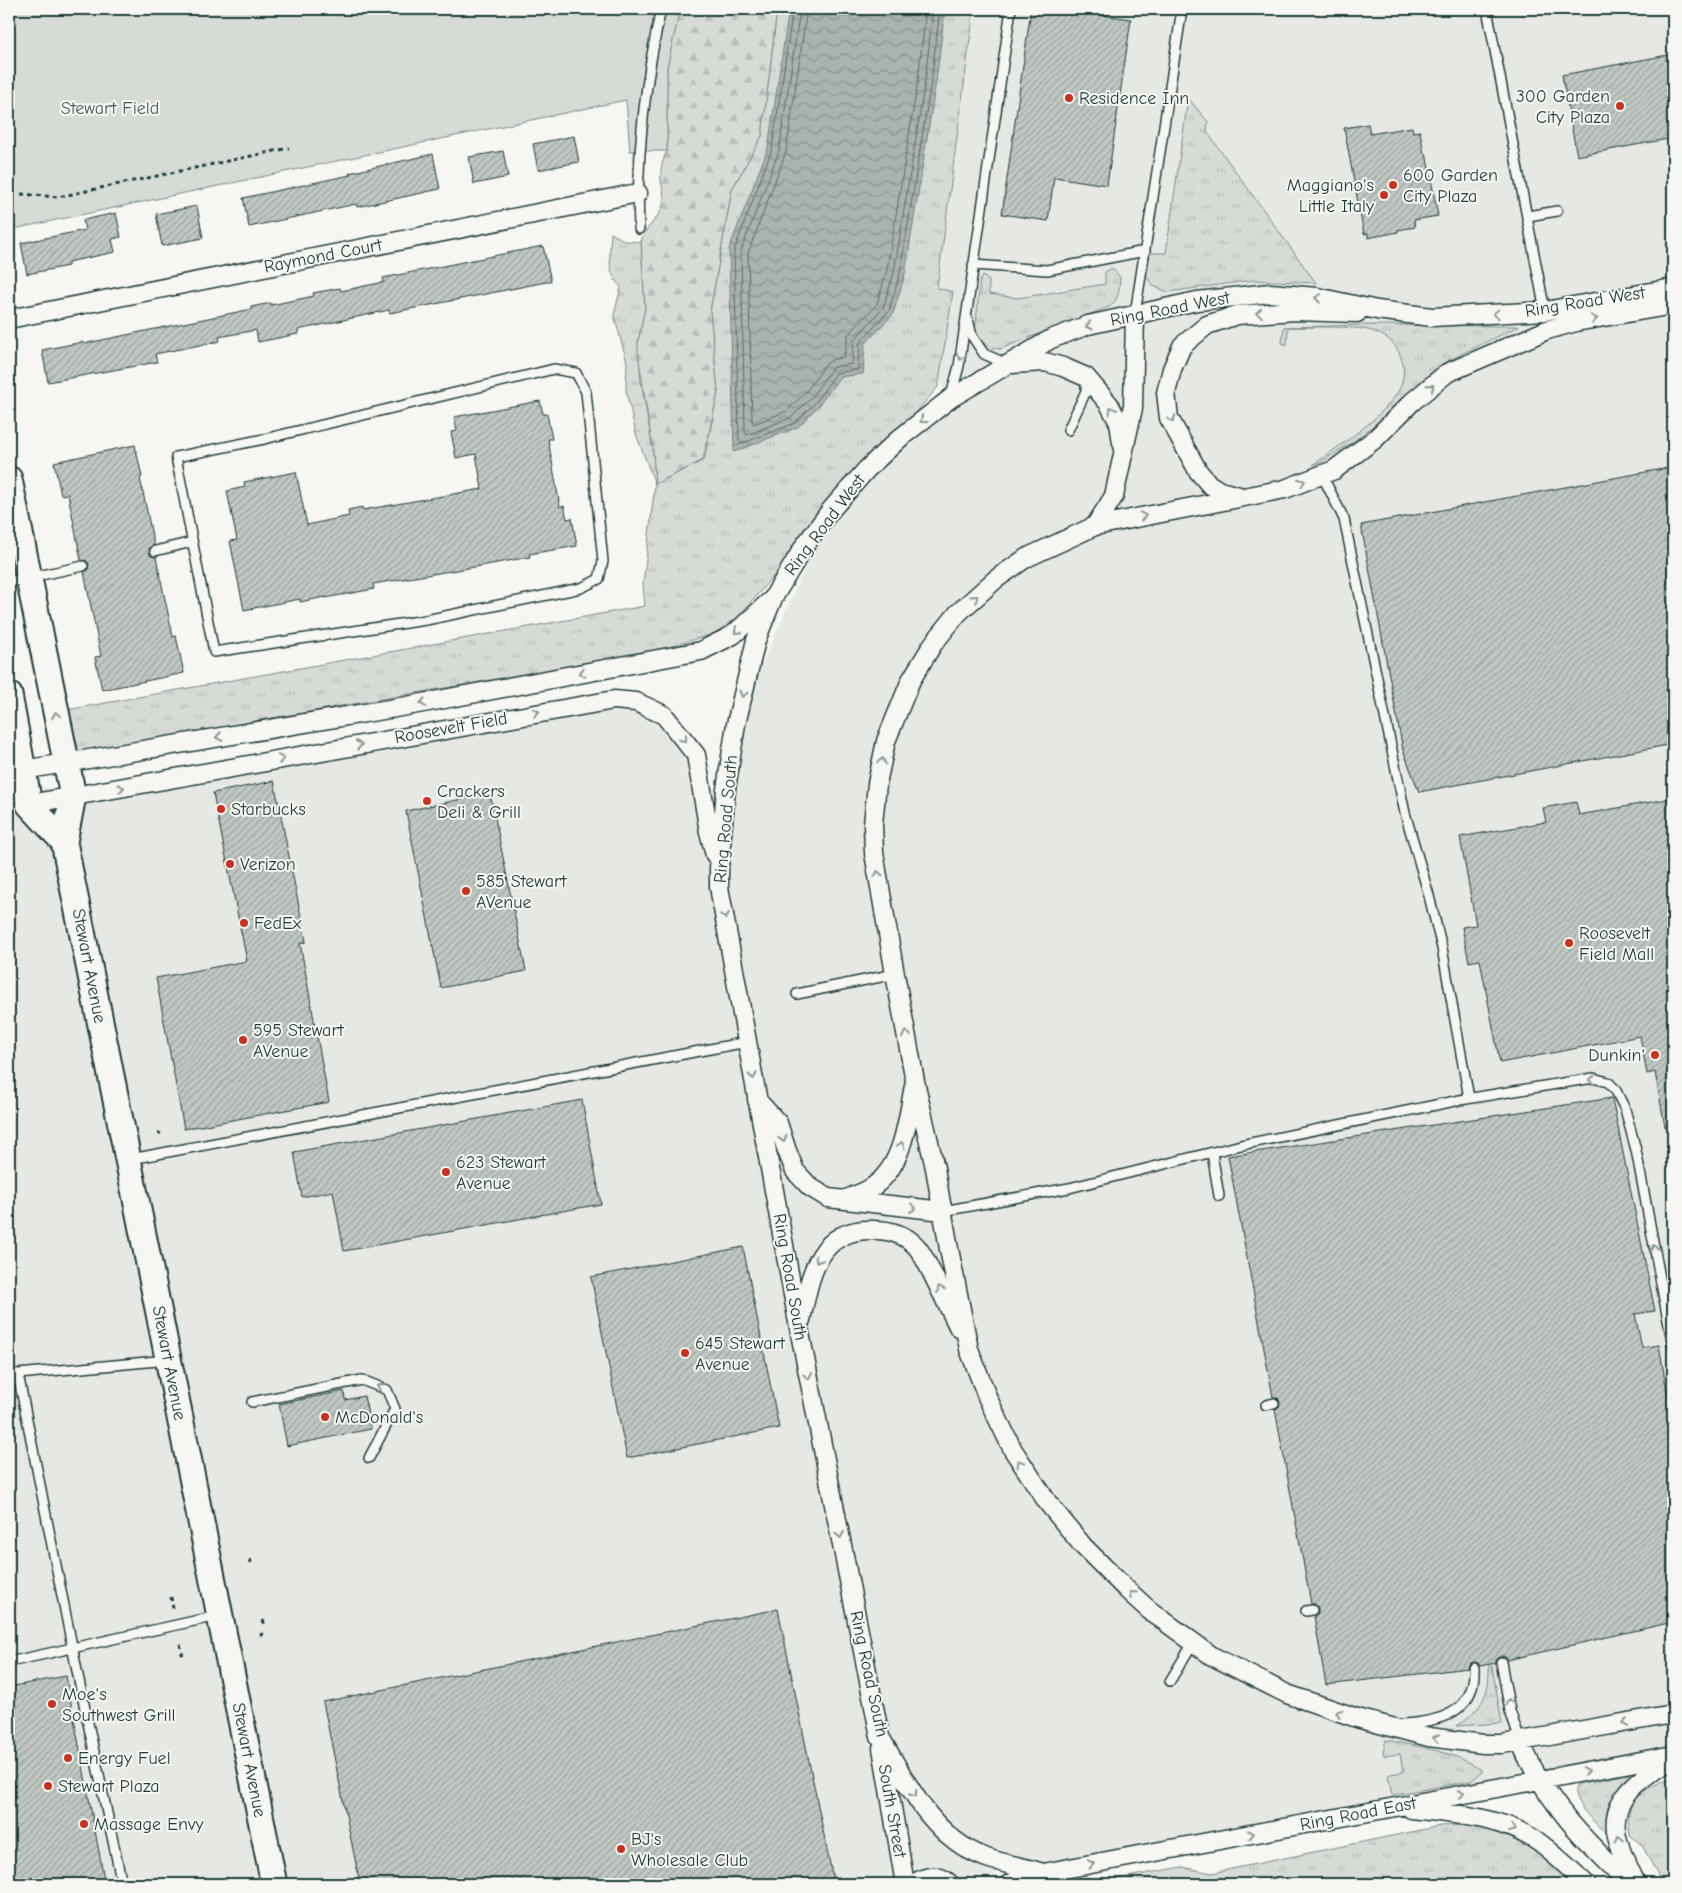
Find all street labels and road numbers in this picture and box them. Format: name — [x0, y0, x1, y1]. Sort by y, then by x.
street label: Raymond Court — [262, 234, 385, 278]
street label: Ring Road West — [1523, 282, 1647, 322]
street label: Ring Road West — [1108, 287, 1232, 331]
street label: Ring Road West — [780, 470, 870, 580]
street label: Roosevelt Field — [393, 708, 509, 748]
street label: Ring Road South — [710, 754, 742, 884]
street label: Stewart Avenue — [68, 907, 110, 1025]
street label: Ring Road South — [768, 1212, 812, 1342]
street label: Stewart Avenue — [148, 1304, 190, 1422]
street label: Ring Road South — [845, 1609, 893, 1739]
street label: Stewart Avenue — [228, 1701, 270, 1819]
street label: South Street — [873, 1763, 911, 1860]
street label: Ring Road East — [1298, 1792, 1419, 1836]

